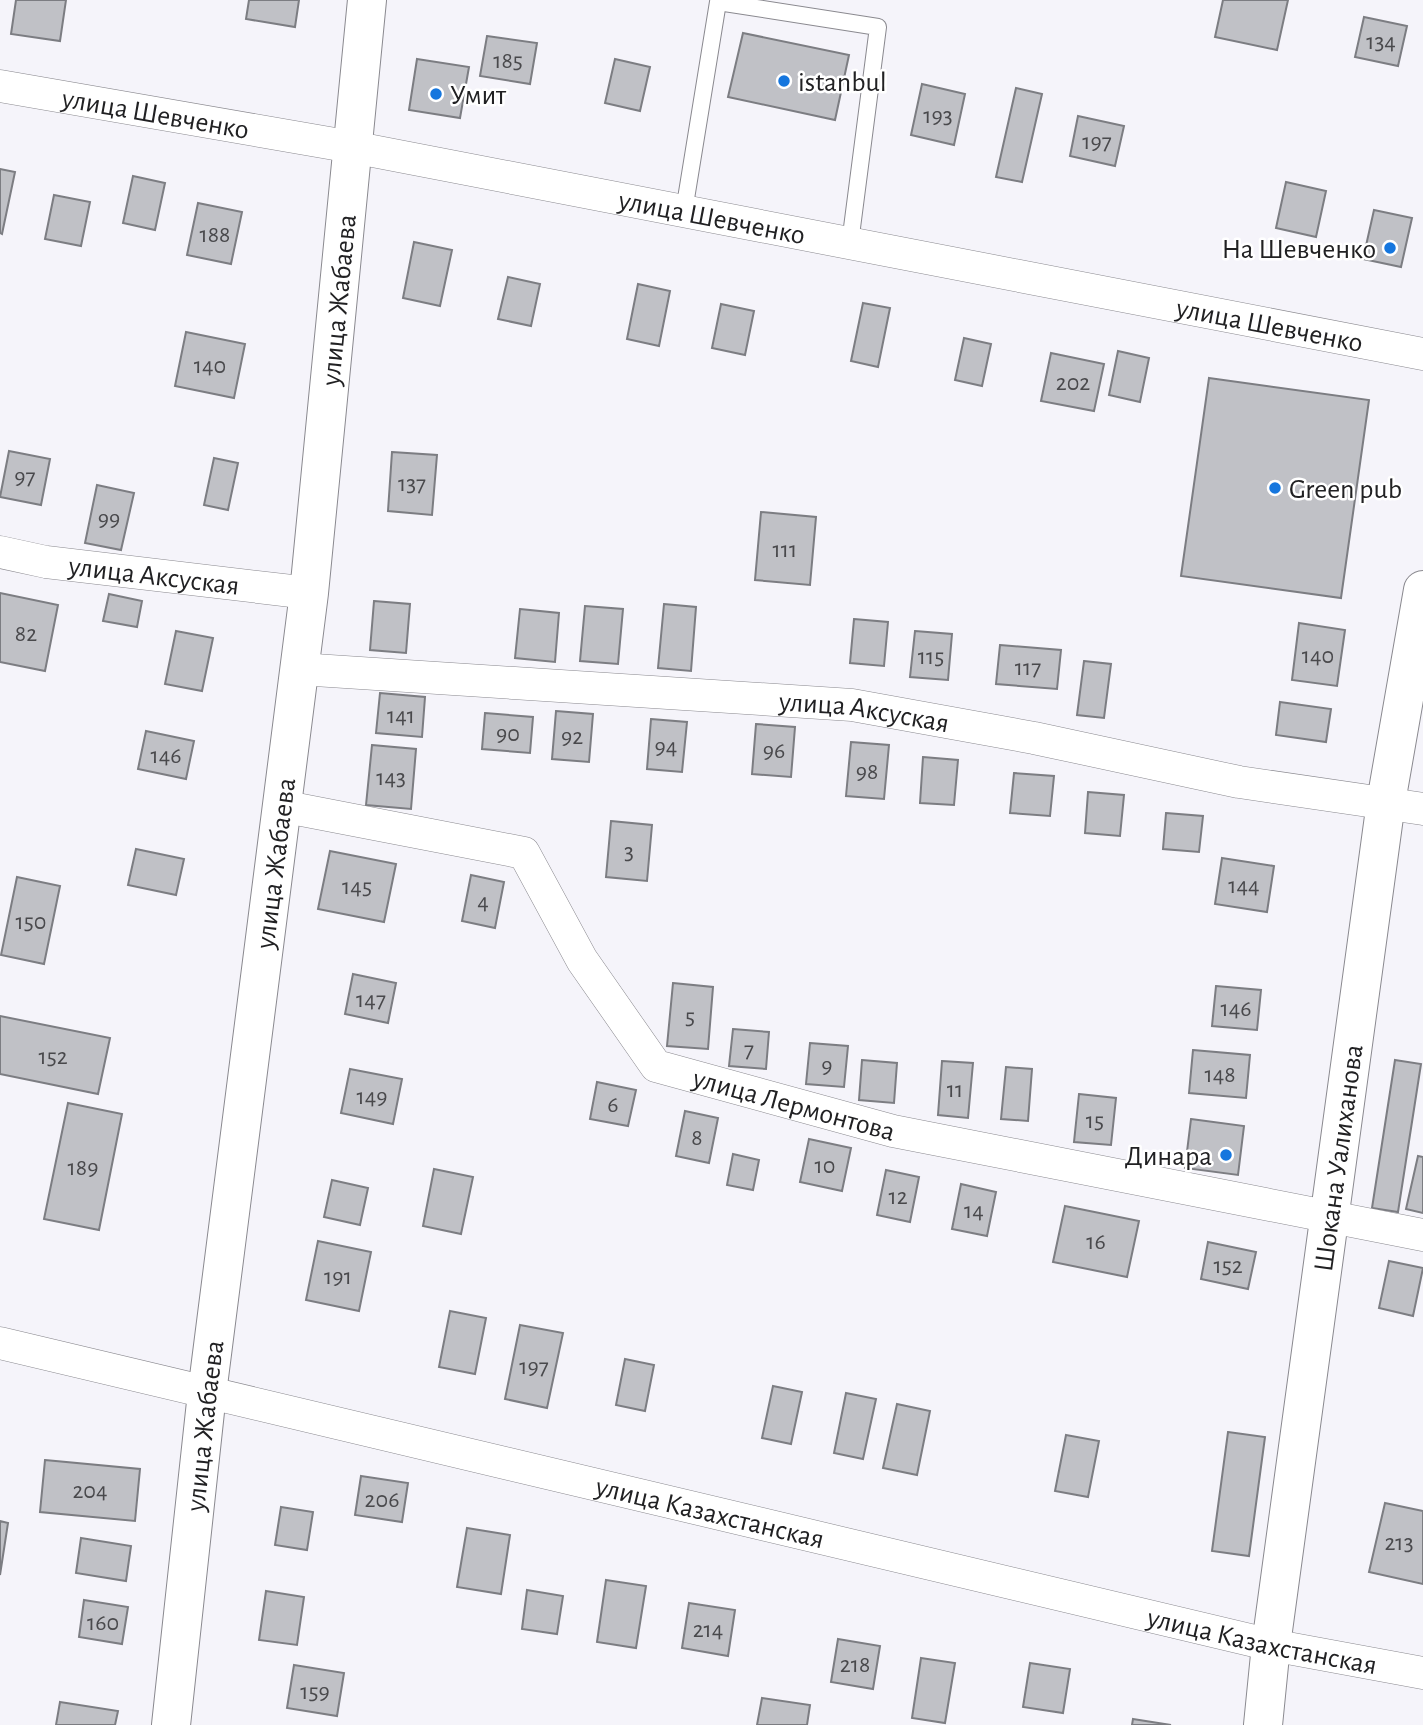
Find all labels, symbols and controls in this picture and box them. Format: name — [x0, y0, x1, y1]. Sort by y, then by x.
house number: 134 — [1366, 30, 1396, 54]
house number: 185 — [493, 49, 523, 73]
place label: istanbul — [798, 69, 887, 97]
marker: istanbul — [776, 73, 792, 89]
place label: Умит — [450, 82, 507, 110]
street label: улица Шевченко — [59, 85, 251, 145]
marker: Умит — [428, 86, 444, 102]
house number: 193 — [923, 104, 953, 128]
house number: 197 — [1082, 130, 1112, 154]
street label: улица Шевченко — [615, 187, 807, 250]
street label: улица Жабаева — [317, 213, 362, 388]
house number: 188 — [199, 223, 231, 247]
place label: На Шевченко — [1221, 236, 1376, 264]
marker: На Шевченко — [1382, 240, 1398, 256]
street label: улица Шевченко — [1173, 294, 1365, 358]
house number: 140 — [194, 354, 226, 378]
house number: 202 — [1056, 371, 1090, 395]
house number: 97 — [14, 465, 36, 489]
house number: 137 — [398, 472, 426, 496]
place label: Green pub — [1289, 476, 1402, 504]
marker: Green pub — [1267, 480, 1283, 496]
house number: 99 — [98, 507, 120, 531]
house number: 111 — [773, 538, 797, 562]
street label: улица Аксуская — [66, 553, 241, 601]
house number: 82 — [15, 622, 37, 646]
house number: 140 — [1302, 644, 1334, 668]
house number: 115 — [918, 645, 944, 669]
house number: 117 — [1015, 656, 1041, 680]
street label: улица Аксуская — [777, 688, 951, 738]
house number: 141 — [387, 704, 415, 728]
house number: 90 — [496, 722, 520, 746]
house number: 92 — [561, 725, 583, 749]
house number: 94 — [655, 735, 677, 759]
house number: 96 — [763, 739, 785, 763]
house number: 146 — [150, 744, 182, 768]
house number: 98 — [856, 760, 878, 784]
house number: 143 — [376, 766, 406, 790]
street label: улица Жабаева — [252, 776, 301, 952]
house number: 3 — [624, 840, 634, 864]
house number: 144 — [1228, 874, 1260, 898]
house number: 145 — [342, 875, 372, 899]
house number: 4 — [477, 890, 489, 914]
house number: 150 — [16, 910, 46, 934]
house number: 147 — [356, 988, 386, 1012]
house number: 146 — [1220, 997, 1252, 1021]
house number: 5 — [685, 1005, 695, 1029]
house number: 7 — [744, 1038, 754, 1062]
street label: Шокана Уалиханова — [1310, 1043, 1369, 1274]
house number: 152 — [38, 1045, 68, 1069]
house number: 9 — [821, 1054, 833, 1078]
house number: 148 — [1204, 1063, 1236, 1087]
street label: улица Лермонтова — [689, 1065, 898, 1147]
house number: 11 — [947, 1078, 963, 1102]
house number: 149 — [356, 1085, 388, 1109]
house number: 6 — [607, 1093, 619, 1117]
house number: 15 — [1086, 1109, 1104, 1133]
house number: 8 — [691, 1126, 703, 1150]
place label: Динара — [1125, 1143, 1212, 1171]
marker: Динара — [1218, 1147, 1234, 1163]
house number: 10 — [815, 1154, 835, 1178]
house number: 189 — [68, 1156, 98, 1180]
house number: 12 — [888, 1185, 908, 1209]
house number: 14 — [964, 1199, 984, 1223]
house number: 16 — [1086, 1230, 1106, 1254]
house number: 152 — [1213, 1254, 1243, 1278]
house number: 191 — [324, 1265, 352, 1289]
street label: улица Жабаева — [182, 1339, 230, 1514]
house number: 197 — [519, 1355, 549, 1379]
street label: улица Казахстанская — [592, 1473, 827, 1554]
house number: 204 — [72, 1479, 108, 1503]
house number: 206 — [365, 1488, 399, 1512]
house number: 213 — [1384, 1531, 1414, 1555]
street label: улица Казахстанская — [1143, 1604, 1379, 1680]
house number: 160 — [87, 1611, 119, 1635]
house number: 214 — [693, 1618, 723, 1642]
house number: 218 — [840, 1653, 870, 1677]
house number: 159 — [300, 1680, 330, 1704]

